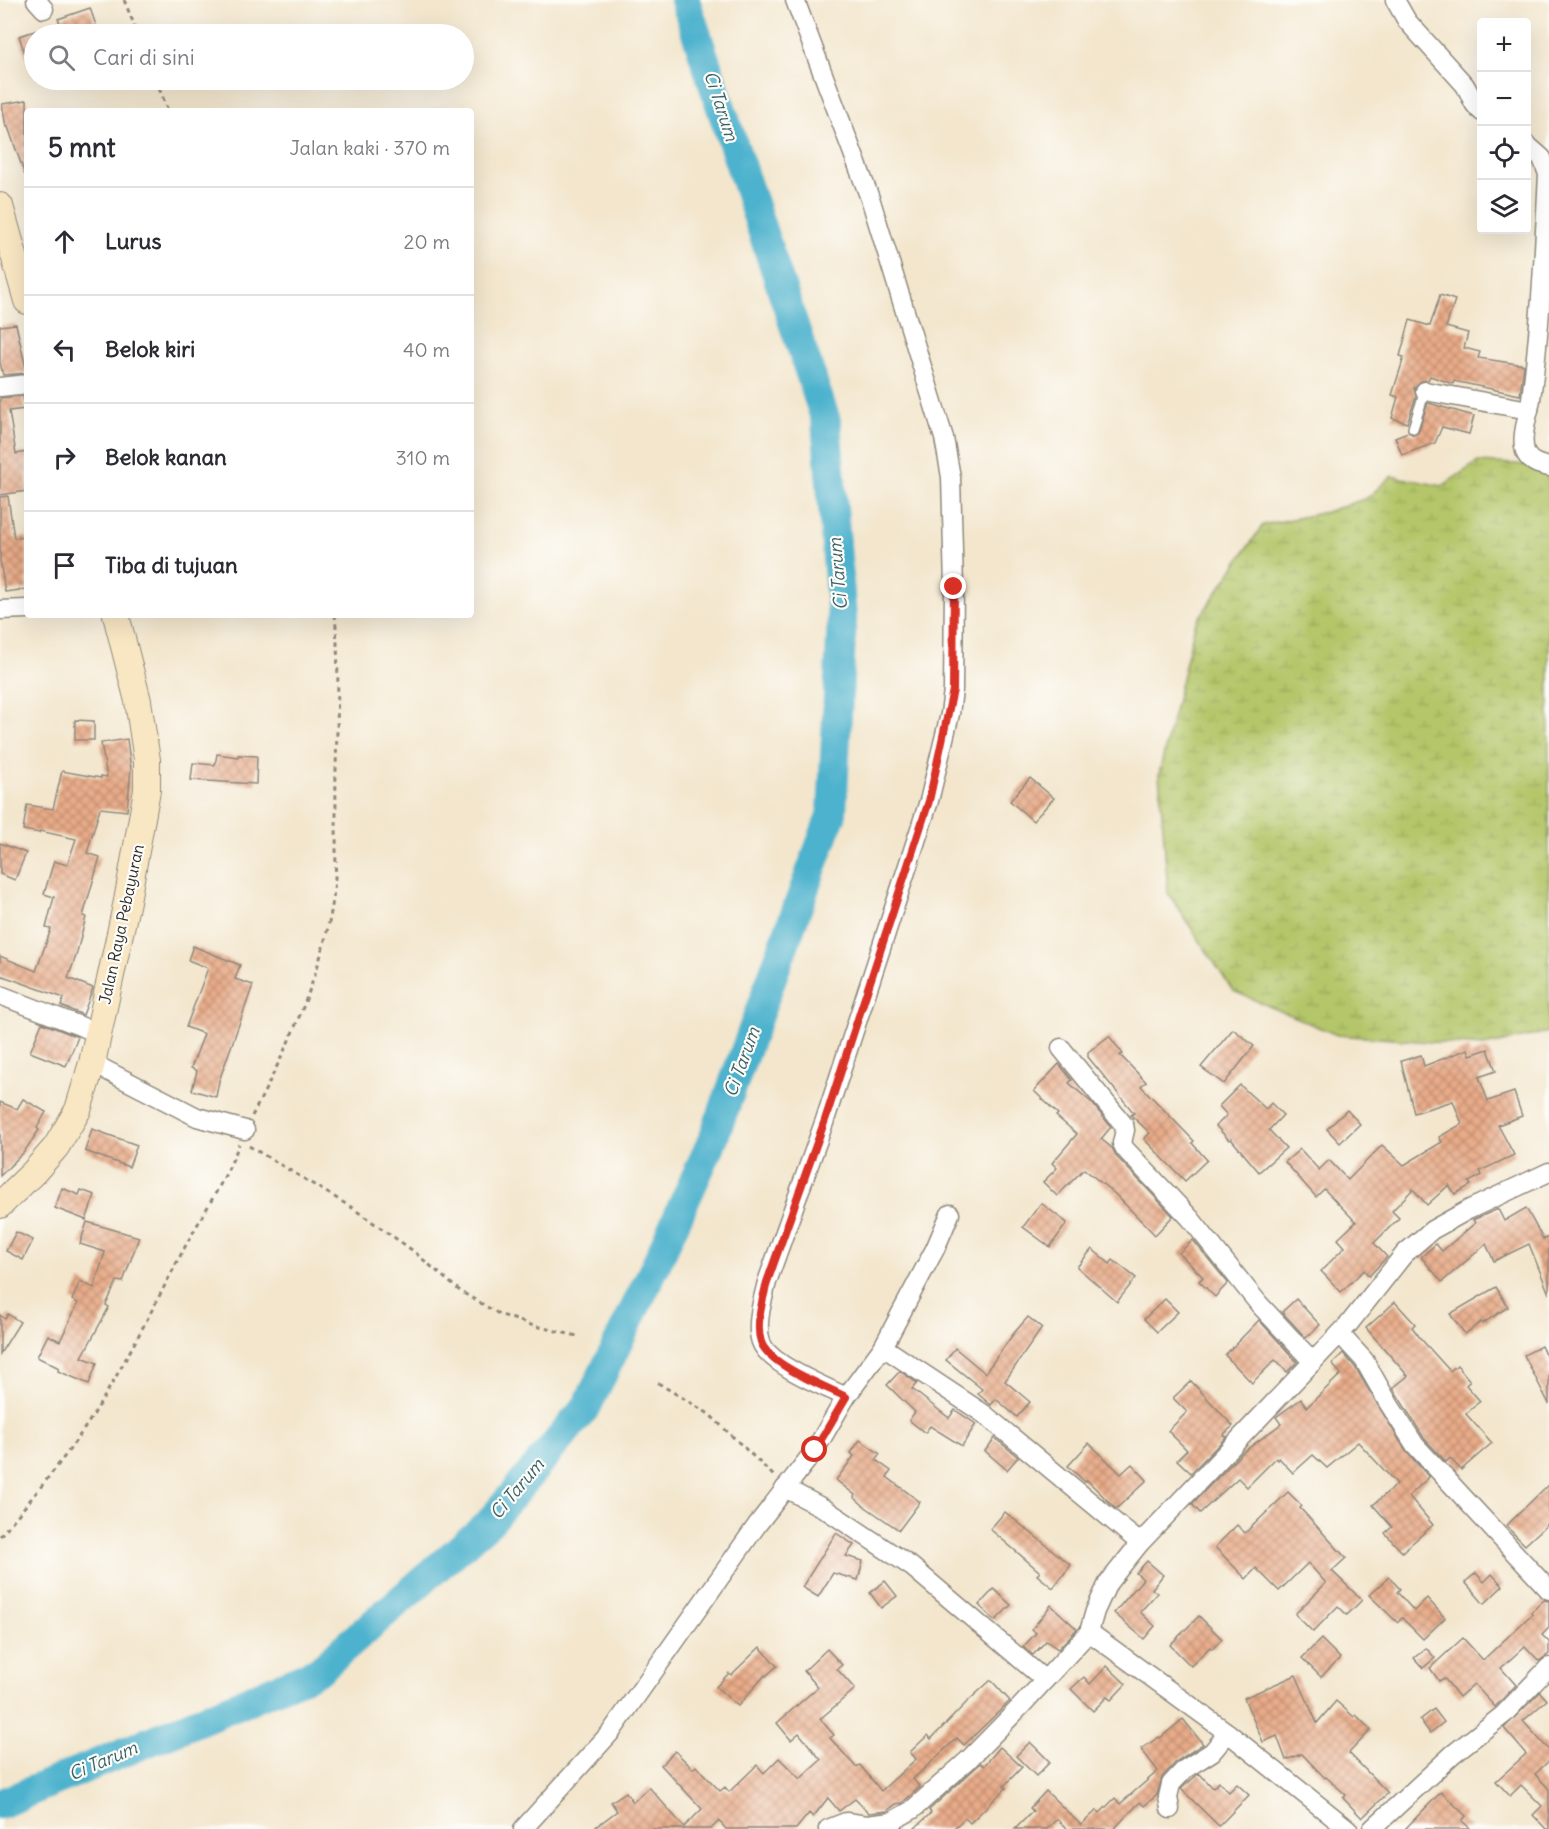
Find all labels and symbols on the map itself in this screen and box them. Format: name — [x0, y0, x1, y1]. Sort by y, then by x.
water label: Ci Tarum — [699, 68, 744, 145]
water label: Ci Tarum — [823, 536, 852, 611]
route end — [940, 573, 966, 599]
street label: Jalan Raya Pebayuran — [94, 842, 148, 1006]
water label: Ci Tarum — [718, 1023, 765, 1100]
route start — [801, 1436, 827, 1462]
water label: Ci Tarum — [485, 1453, 549, 1524]
water label: Ci Tarum — [65, 1735, 142, 1785]

